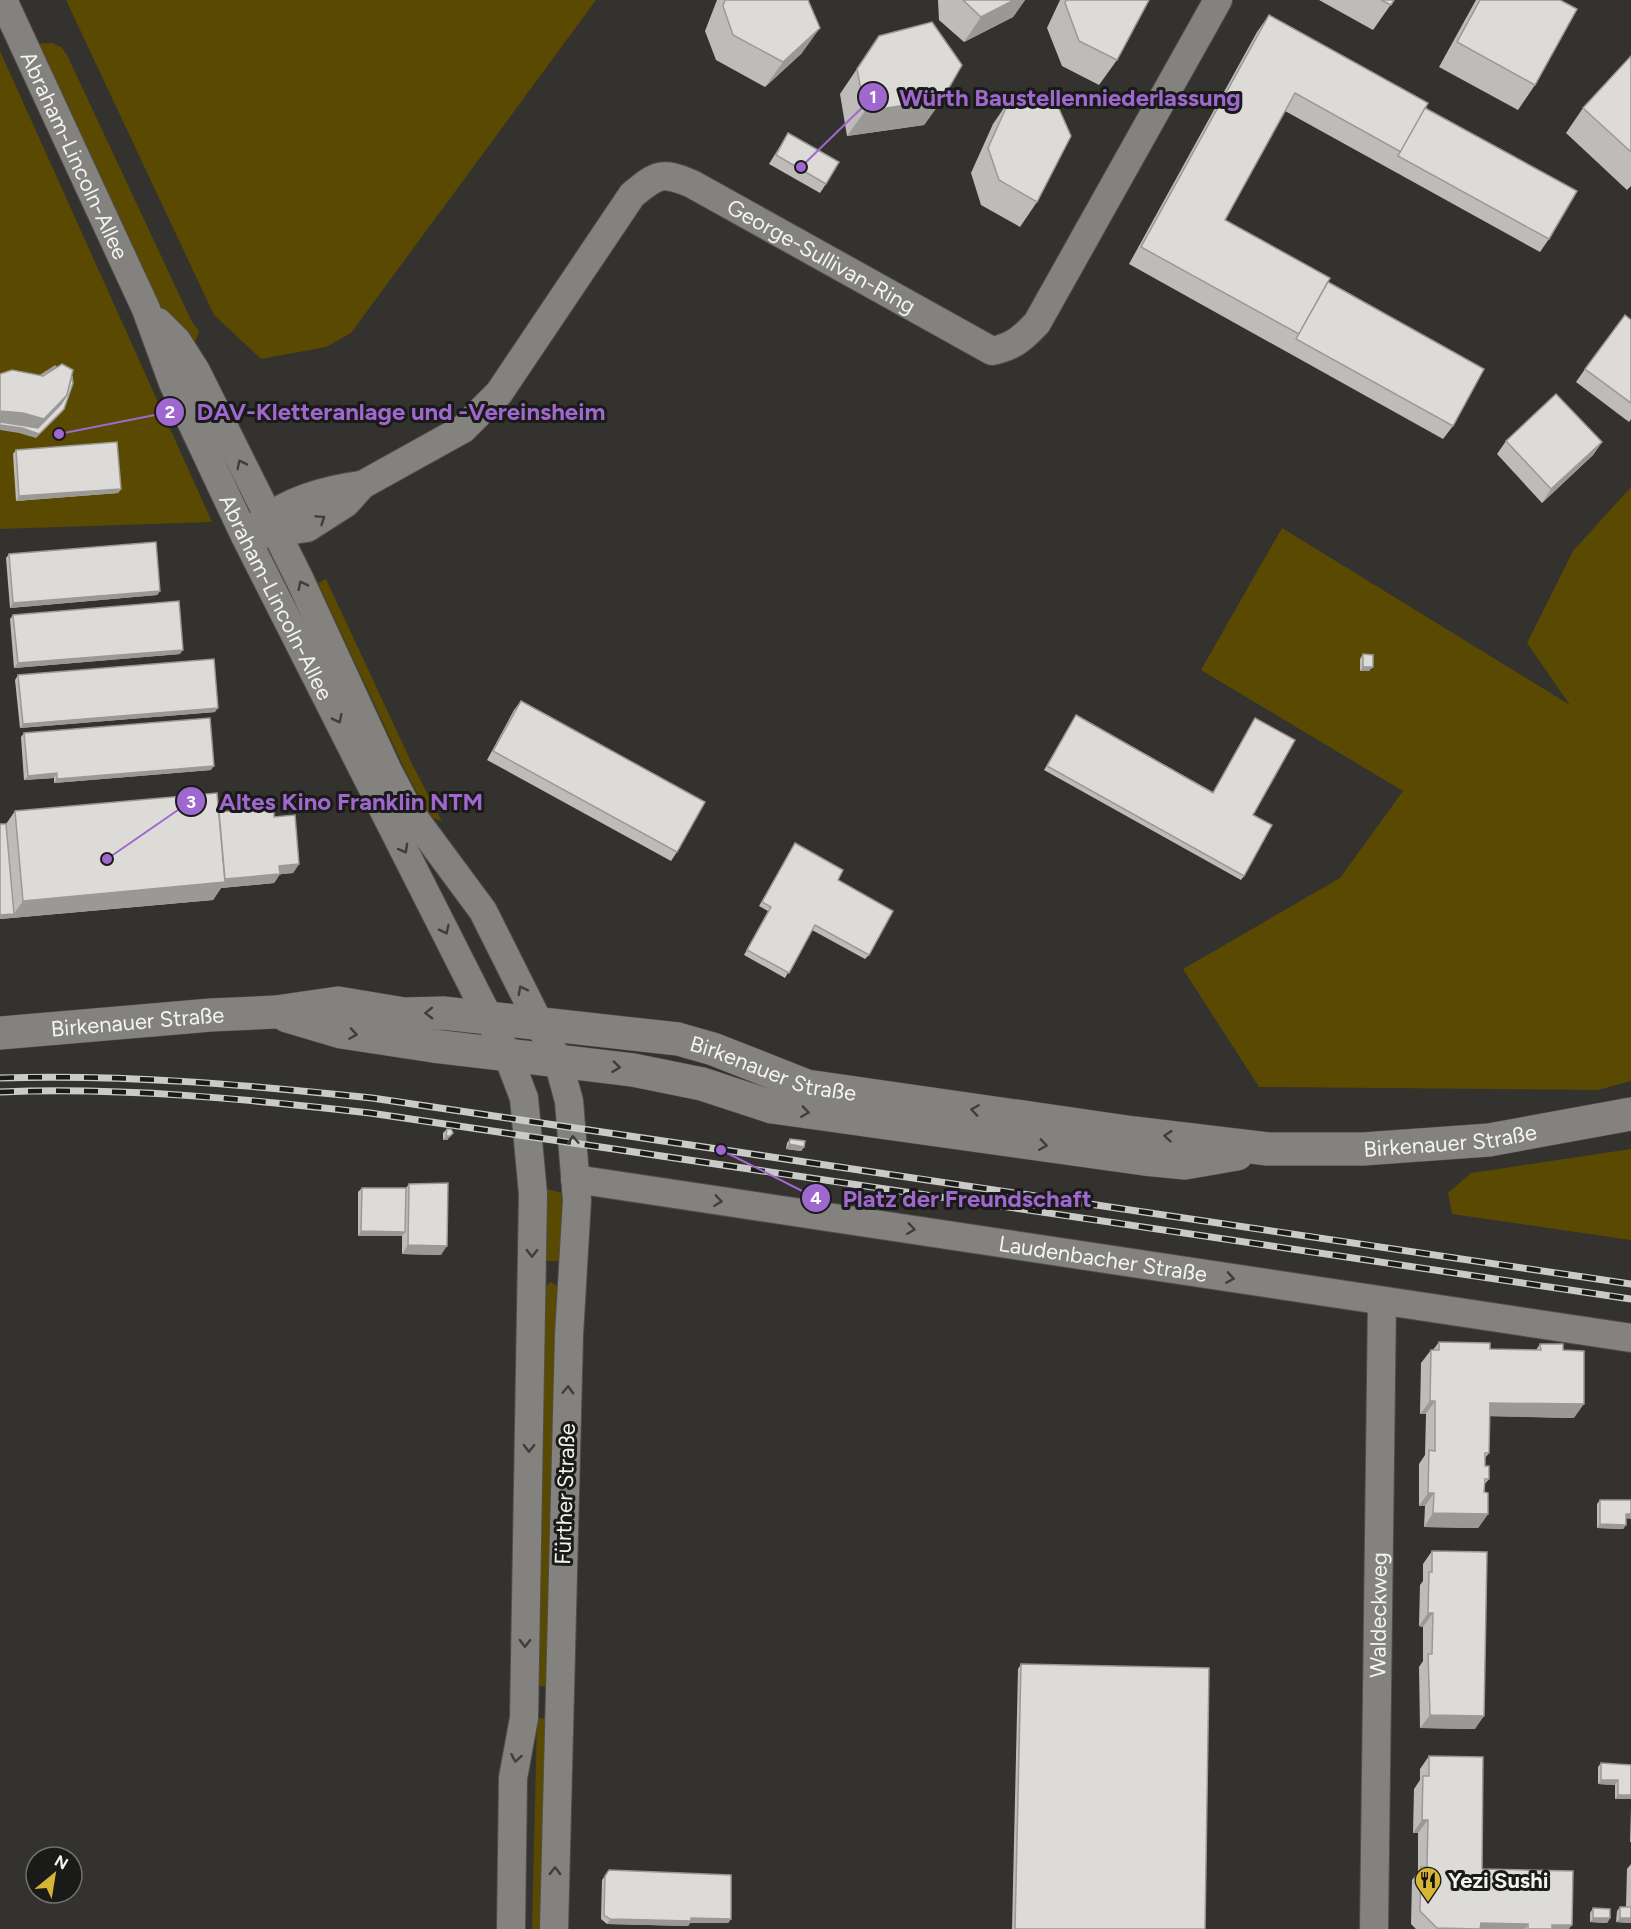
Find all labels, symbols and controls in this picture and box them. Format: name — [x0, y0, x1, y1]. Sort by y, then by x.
street label: Abraham-Lincoln-Allee — [15, 47, 135, 264]
callout: Würth Baustellenniederlassung — [858, 76, 1253, 118]
text: Würth Baustellenniederlassung — [899, 83, 1241, 112]
text: 1 — [869, 86, 877, 108]
street label: George-Sullivan-Ring — [722, 193, 921, 319]
callout: DAV-Kletteranlage und -Vereinsheim — [155, 391, 618, 433]
text: DAV-Kletteranlage und -Vereinsheim — [197, 397, 605, 426]
text: 2 — [165, 401, 175, 423]
one-way arrow — [237, 459, 249, 470]
street label: Abraham-Lincoln-Allee — [214, 490, 339, 704]
one-way arrow — [314, 515, 325, 526]
one-way arrow — [298, 580, 309, 591]
one-way arrow — [330, 713, 342, 724]
callout: Altes Kino Franklin NTM — [176, 780, 495, 822]
text: Altes Kino Franklin NTM — [219, 787, 483, 816]
text: 3 — [186, 791, 196, 813]
one-way arrow — [397, 843, 408, 853]
one-way arrow — [437, 924, 449, 935]
one-way arrow — [518, 986, 529, 996]
street label: Birkenauer Straße — [50, 1001, 225, 1042]
one-way arrow — [425, 1007, 434, 1019]
one-way arrow — [348, 1027, 357, 1039]
street label: Birkenauer Straße — [687, 1030, 858, 1106]
one-way arrow — [611, 1061, 621, 1073]
one-way arrow — [970, 1104, 979, 1116]
one-way arrow — [801, 1105, 810, 1117]
street label: Birkenauer Straße — [1362, 1118, 1539, 1162]
one-way arrow — [1164, 1130, 1173, 1143]
one-way arrow — [567, 1136, 580, 1145]
one-way arrow — [1039, 1139, 1048, 1151]
callout: Platz der Freundschaft — [801, 1177, 1104, 1219]
text: Platz der Freundschaft — [842, 1184, 1092, 1213]
text: 4 — [810, 1187, 822, 1209]
one-way arrow — [713, 1194, 723, 1207]
one-way arrow — [907, 1223, 916, 1235]
street label: Laudenbacher Straße — [997, 1229, 1209, 1288]
one-way arrow — [526, 1248, 538, 1257]
one-way arrow — [1226, 1271, 1235, 1283]
one-way arrow — [561, 1386, 574, 1395]
street label: Fürther Straße — [549, 1423, 581, 1565]
one-way arrow — [522, 1443, 535, 1452]
street label: Waldeckweg — [1364, 1552, 1392, 1678]
one-way arrow — [519, 1638, 531, 1647]
one-way arrow — [510, 1753, 523, 1763]
north arrow — [24, 1845, 84, 1905]
text: N — [51, 1851, 71, 1874]
restaurant icon: Yezi Sushi — [1413, 1865, 1443, 1903]
one-way arrow — [549, 1866, 561, 1875]
place label: Yezi Sushi — [1448, 1867, 1548, 1894]

